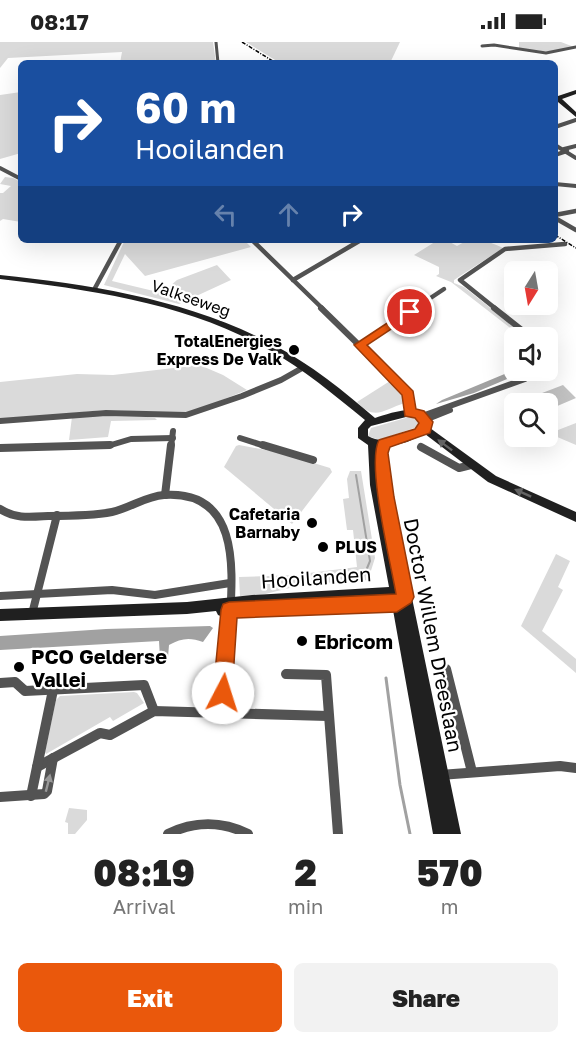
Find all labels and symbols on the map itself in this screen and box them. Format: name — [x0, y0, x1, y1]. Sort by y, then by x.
north arrow — [504, 261, 558, 315]
street label: Valkseweg — [149, 275, 233, 321]
pin — [384, 286, 435, 337]
place label: TotalEnergies Express De Valk — [156, 331, 283, 369]
marker: TotalEnergies Express De Valk — [287, 343, 301, 357]
one-way arrow — [438, 439, 453, 451]
one-way arrow — [513, 488, 531, 498]
place label: Cafetaria Barnaby — [229, 504, 300, 542]
marker: Cafetaria Barnaby — [305, 516, 319, 530]
street label: Doctor Willem Dreeslaan — [400, 516, 468, 754]
place label: PLUS — [335, 537, 377, 557]
marker: PLUS — [316, 540, 330, 554]
street label: Hooilanden — [260, 561, 372, 593]
place label: Ebricom — [314, 629, 393, 653]
marker: Ebricom — [295, 634, 309, 648]
place label: PCO Gelderse Vallei — [31, 644, 167, 691]
marker: PCO Gelderse Vallei — [12, 660, 26, 674]
position arrow — [191, 661, 255, 725]
one-way arrow — [43, 774, 53, 792]

